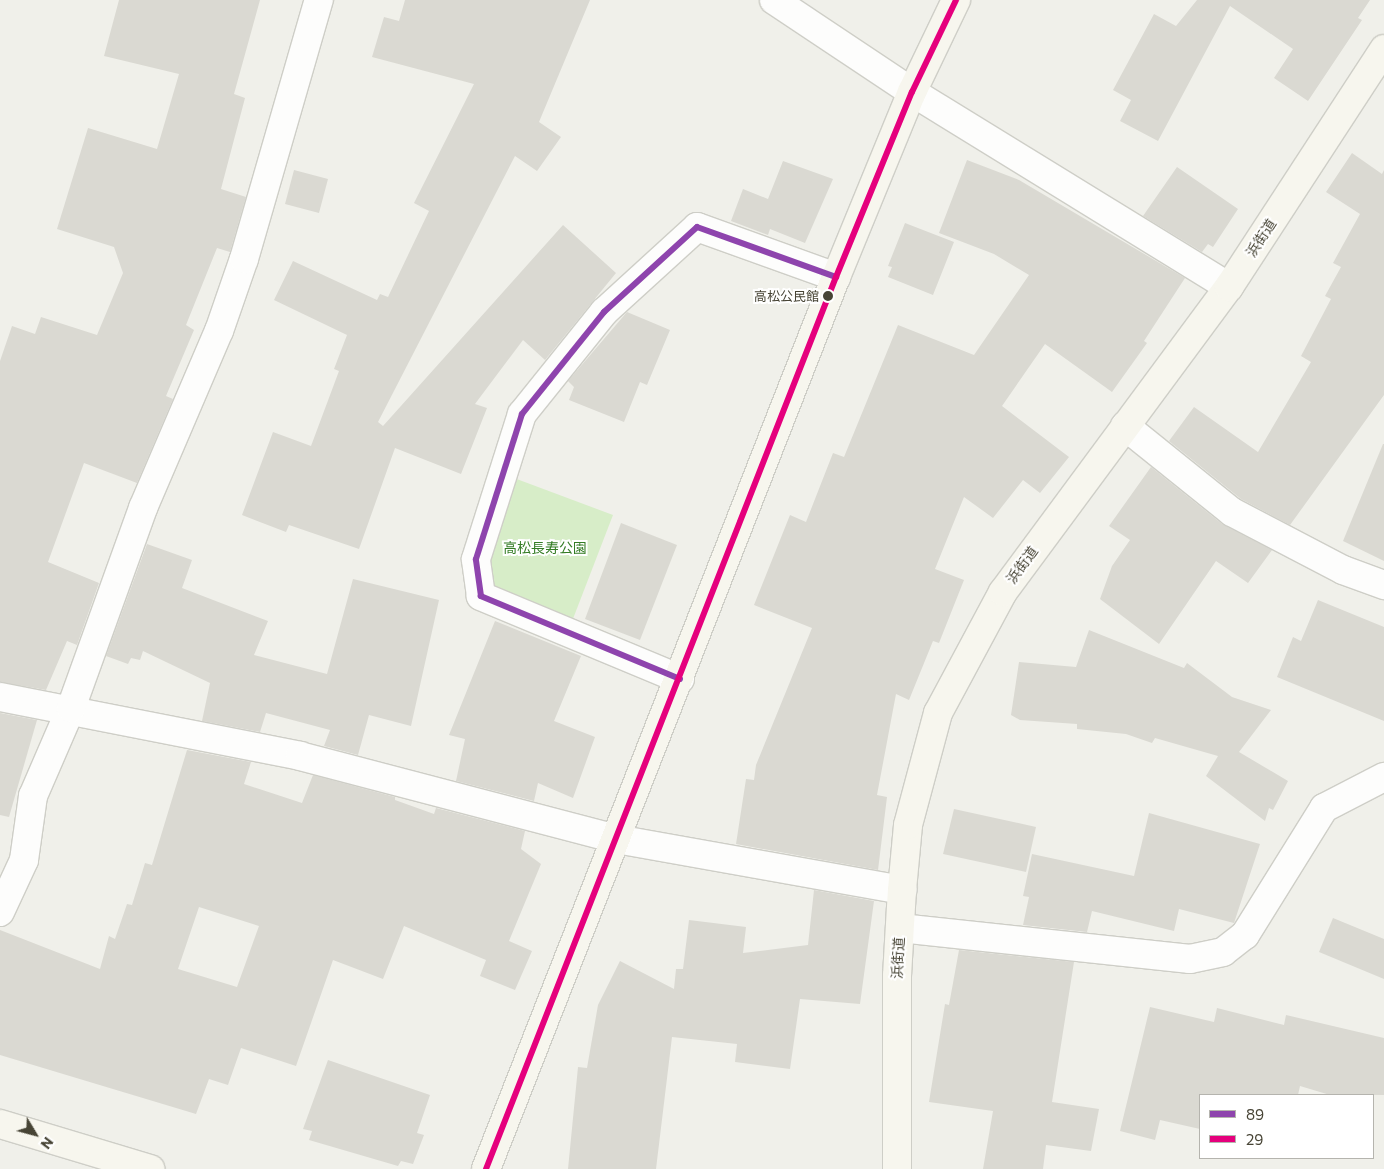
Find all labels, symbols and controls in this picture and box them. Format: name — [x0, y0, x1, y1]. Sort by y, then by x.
street label: 浜街道 — [1243, 216, 1279, 260]
place label: 高松公民館 — [754, 288, 819, 304]
marker: 高松公民館 — [823, 291, 833, 301]
park label: 高松長寿公園 — [503, 540, 587, 556]
street label: 浜街道 — [1003, 543, 1041, 587]
street label: 浜街道 — [889, 937, 907, 979]
legend — [1199, 1094, 1374, 1159]
text: 89 — [1246, 1105, 1264, 1123]
north arrow — [10, 1109, 60, 1159]
text: 29 — [1246, 1130, 1263, 1148]
text: N — [37, 1134, 57, 1153]

